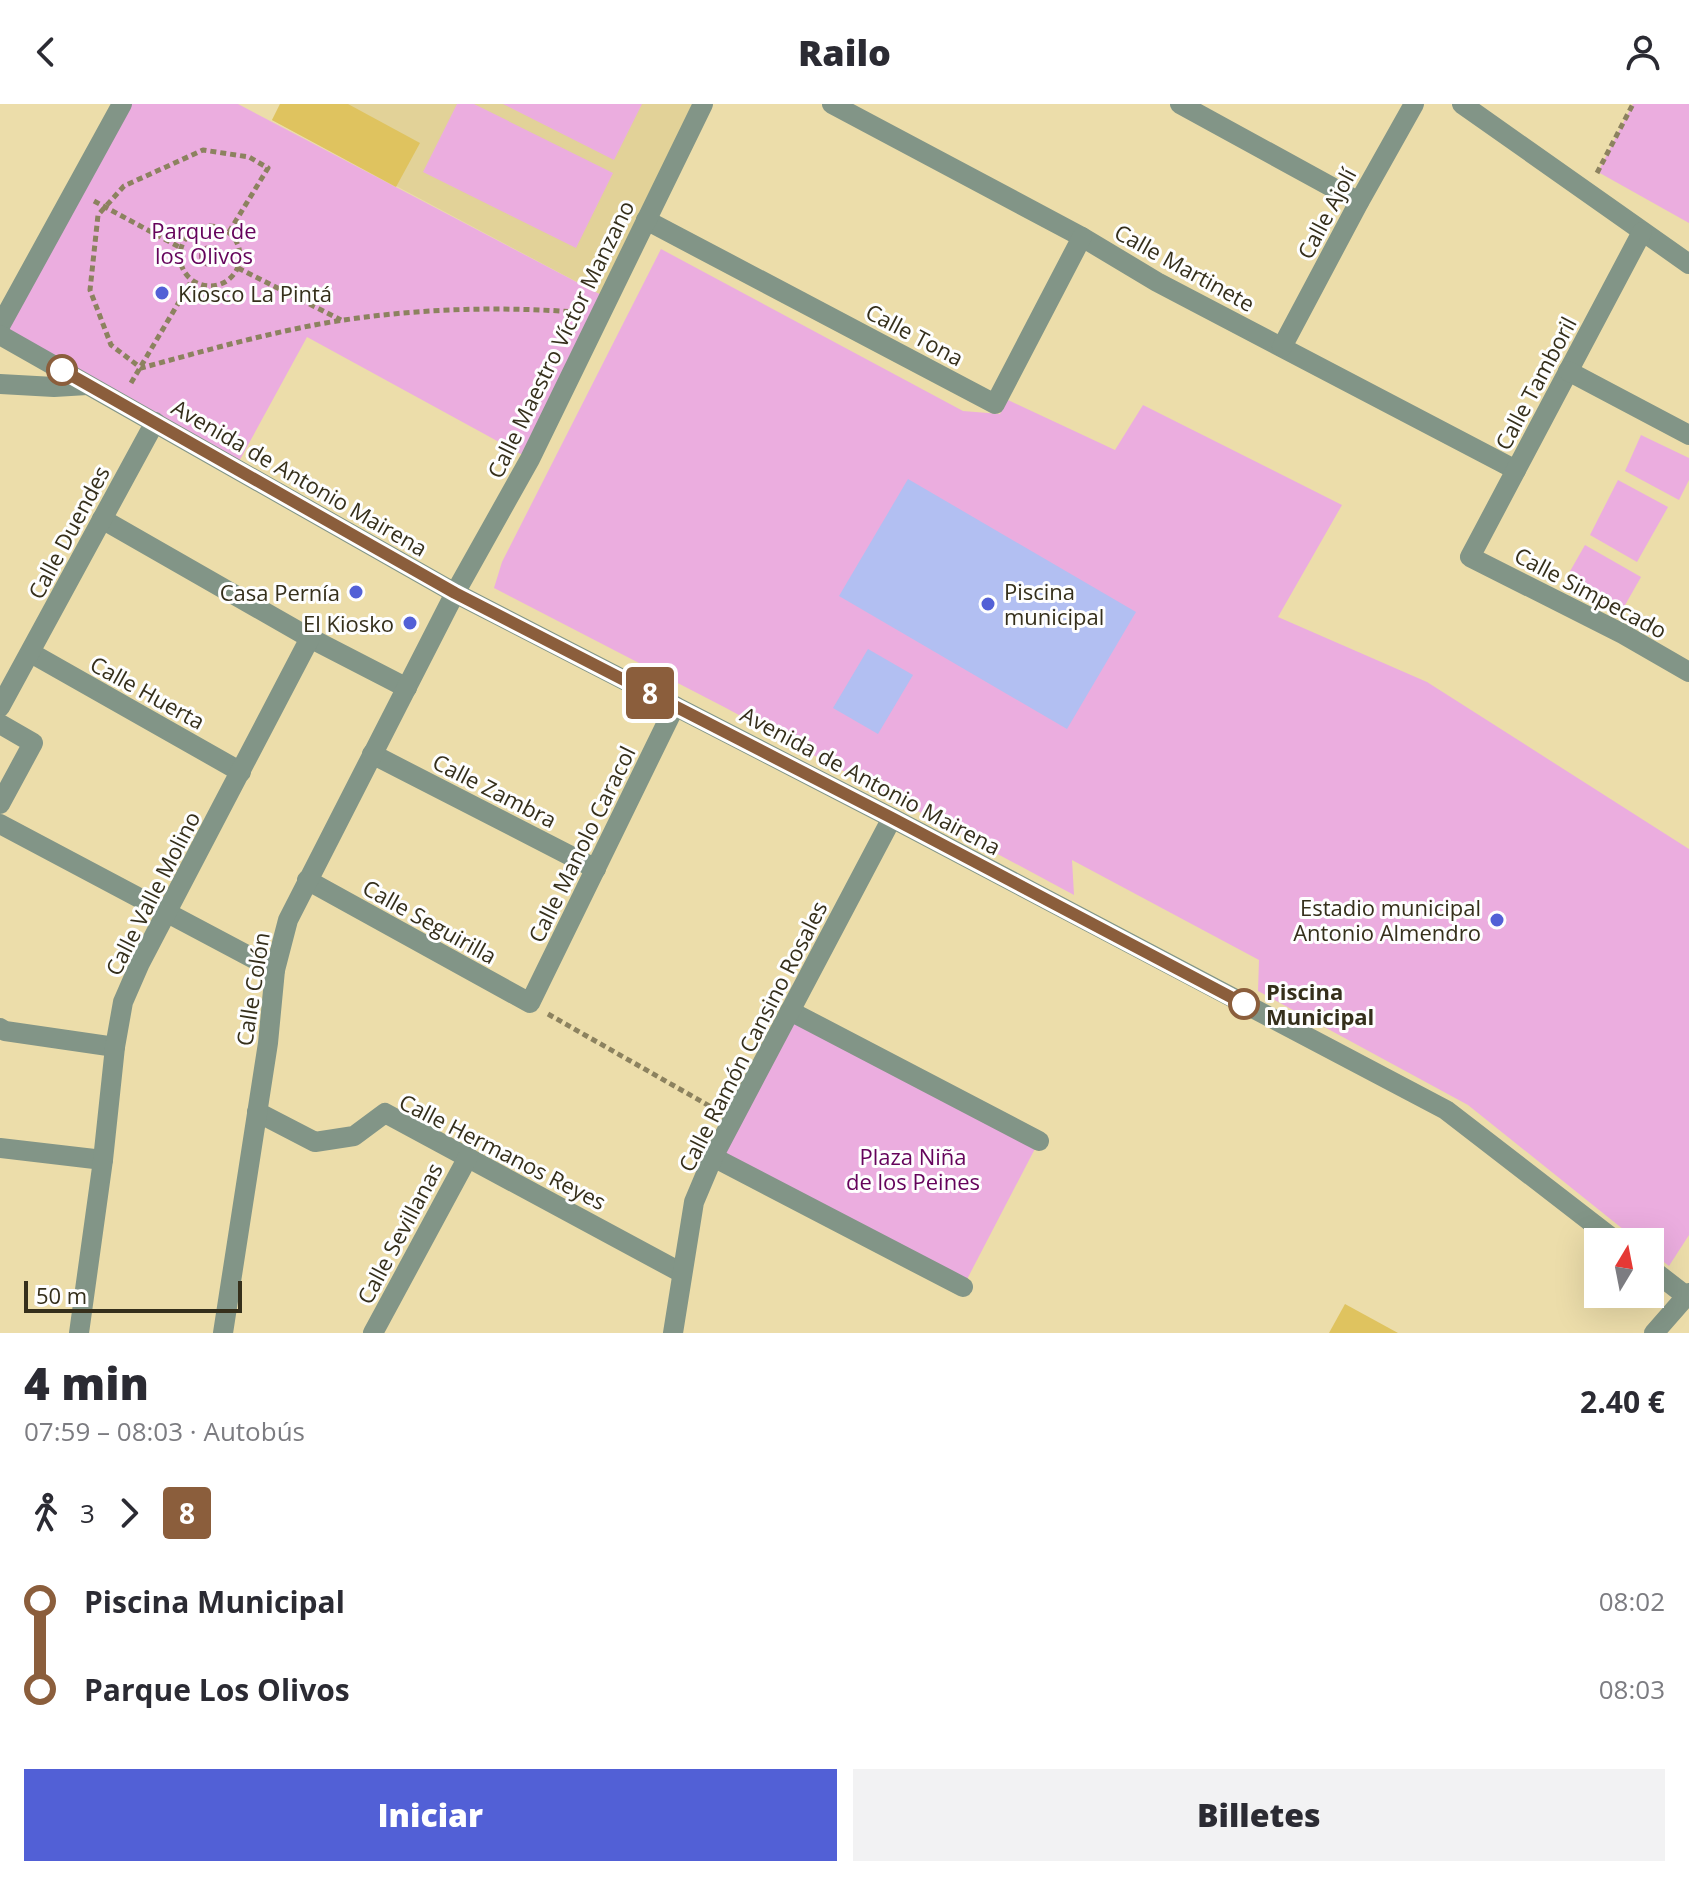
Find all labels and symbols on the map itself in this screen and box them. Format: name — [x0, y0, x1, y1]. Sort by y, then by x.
street label: Calle Ajolí — [1289, 162, 1363, 264]
street label: Calle Maestro Víctor Manzano — [480, 195, 640, 483]
park label: Parque de los Olivos — [151, 215, 257, 270]
street label: Calle Martinete — [1110, 216, 1260, 318]
place label: Kiosco La Pintá — [178, 278, 332, 308]
marker: Kiosco La Pintá — [153, 284, 171, 302]
street label: Calle Tona — [861, 296, 969, 372]
street label: Calle Tamboril — [1487, 311, 1583, 455]
unlabelled marker — [47, 355, 77, 385]
street label: Avenida de Antonio Mairena — [167, 391, 433, 563]
street label: Calle Duendes — [20, 460, 116, 604]
street label: Calle Simpecado — [1510, 539, 1672, 645]
place label: Piscina municipal — [1004, 576, 1104, 631]
place label: Casa Pernía — [220, 577, 340, 607]
marker: Casa Pernía — [347, 583, 365, 601]
marker: Piscina municipal — [979, 595, 997, 613]
place label: El Kiosko — [303, 608, 394, 638]
marker: El Kiosko — [401, 614, 419, 632]
street label: Calle Huerta — [85, 648, 211, 736]
line badge: 8 — [624, 667, 676, 719]
street label: Avenida de Antonio Mairena — [736, 699, 1006, 861]
street label: Calle Manolo Caracol — [520, 741, 642, 947]
street label: Calle Zambra — [428, 746, 562, 834]
street label: Calle Valle Molino — [98, 806, 206, 980]
street label: Calle Seguirilla — [358, 872, 502, 970]
place label: Estadio municipal Antonio Almendro — [1293, 892, 1481, 947]
street label: Calle Ramón Cansino Rosales — [671, 896, 833, 1176]
marker: Estadio municipal Antonio Almendro — [1488, 911, 1506, 929]
street label: Calle Colón — [228, 930, 276, 1048]
place label: Piscina Municipal — [1266, 976, 1374, 1031]
marker: Piscina Municipal — [1229, 989, 1259, 1019]
street label: Calle Hermanos Reyes — [395, 1086, 611, 1216]
park label: Plaza Niña de los Peines — [846, 1141, 980, 1196]
street label: Calle Sevillanas — [349, 1157, 449, 1309]
north arrow — [1584, 1228, 1664, 1308]
scale bar — [24, 1277, 242, 1313]

